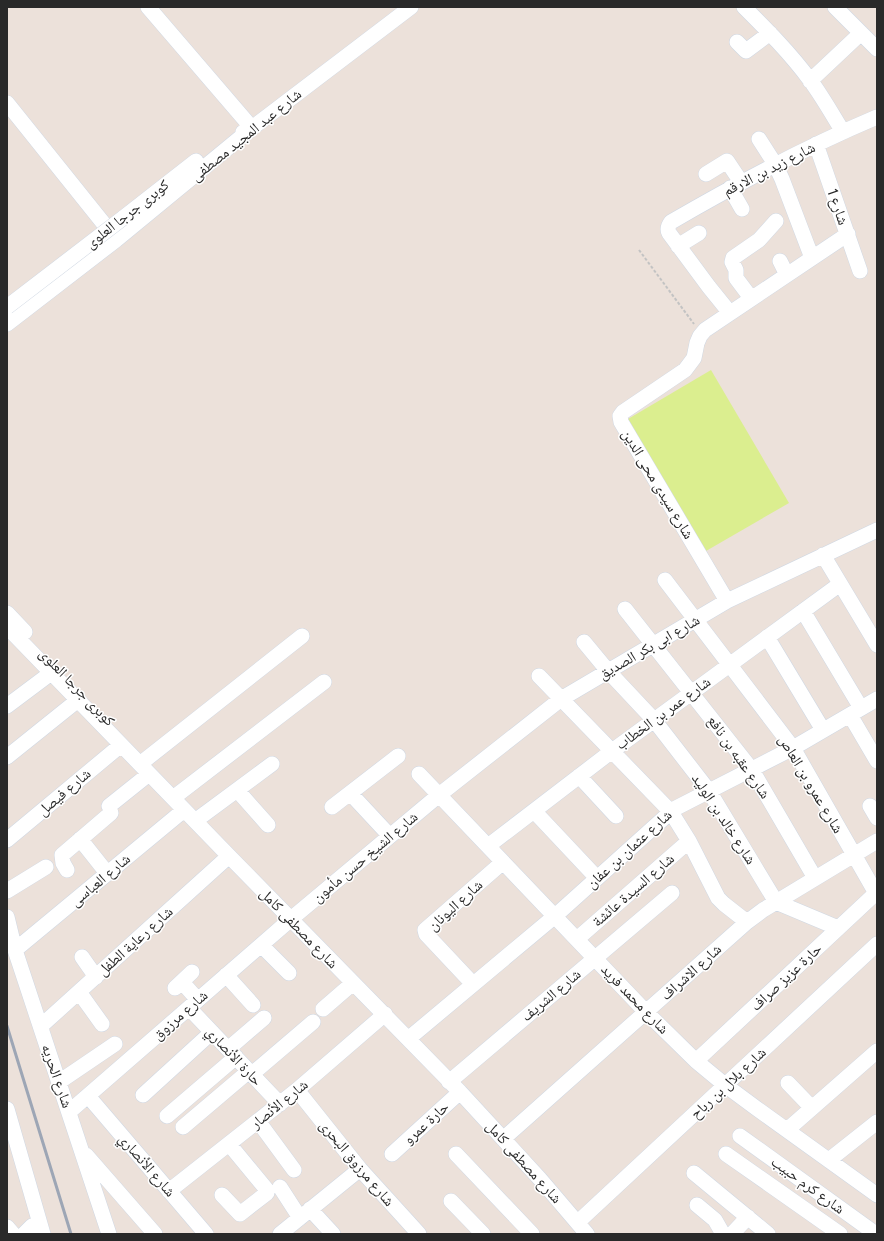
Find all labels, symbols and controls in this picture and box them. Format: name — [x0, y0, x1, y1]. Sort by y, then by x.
street label: شارع عبد المجيد مصطفى — [187, 85, 306, 186]
street label: شارع زيد بن الارقم — [720, 138, 819, 201]
street label: كوبرى جرجا العلوى — [82, 176, 173, 253]
street label: شارع 1 — [823, 187, 853, 228]
street label: شارع سيدى محى الدين — [617, 426, 698, 543]
street label: شارع ابى بكر الصديق — [595, 611, 703, 684]
street label: كوبرى جرجا العلوى — [35, 644, 119, 730]
street label: شارع عمر بن الخطاب — [612, 672, 715, 754]
street label: شارع عقبه بن نافع — [703, 712, 774, 803]
street label: شارع عمرو بن العاص — [774, 732, 848, 837]
street label: شارع فيصل — [34, 764, 95, 820]
street label: شارع خالد بن الوليد — [687, 770, 760, 868]
street label: شارع عثمان بن عفان — [582, 806, 676, 893]
street label: شارع الشيخ حسن مأمون — [309, 808, 422, 907]
street label: شارع العباسى — [66, 849, 135, 911]
street label: شارع السيدة عائشة — [588, 849, 678, 931]
street label: شارع اليونان — [424, 876, 487, 935]
street label: شارع مصطفى كامل — [255, 884, 342, 973]
street label: شارع رعاية الطفل — [94, 902, 177, 980]
street label: حارة عزيز صراف — [747, 939, 826, 1015]
street label: شارع الاشراف — [657, 940, 726, 1005]
street label: شارع محمد فريد — [597, 960, 673, 1038]
street label: شارع الشريف — [518, 965, 585, 1026]
street label: شارع مرزوق — [149, 986, 212, 1045]
street label: حارة الأنصاري — [200, 1023, 266, 1092]
street label: شارع الحريه — [37, 1042, 76, 1111]
street label: شارع بلال بن رباح — [686, 1043, 770, 1123]
street label: شارع الأنصار — [246, 1075, 312, 1134]
street label: حارة عمرو — [399, 1097, 453, 1148]
street label: شارع مرزوق البحرى — [315, 1116, 398, 1211]
street label: شارع مصطفى كامل — [481, 1117, 566, 1208]
street label: شارع الأنصاري — [113, 1130, 179, 1202]
street label: شارع كرم حبيب — [767, 1152, 848, 1219]

